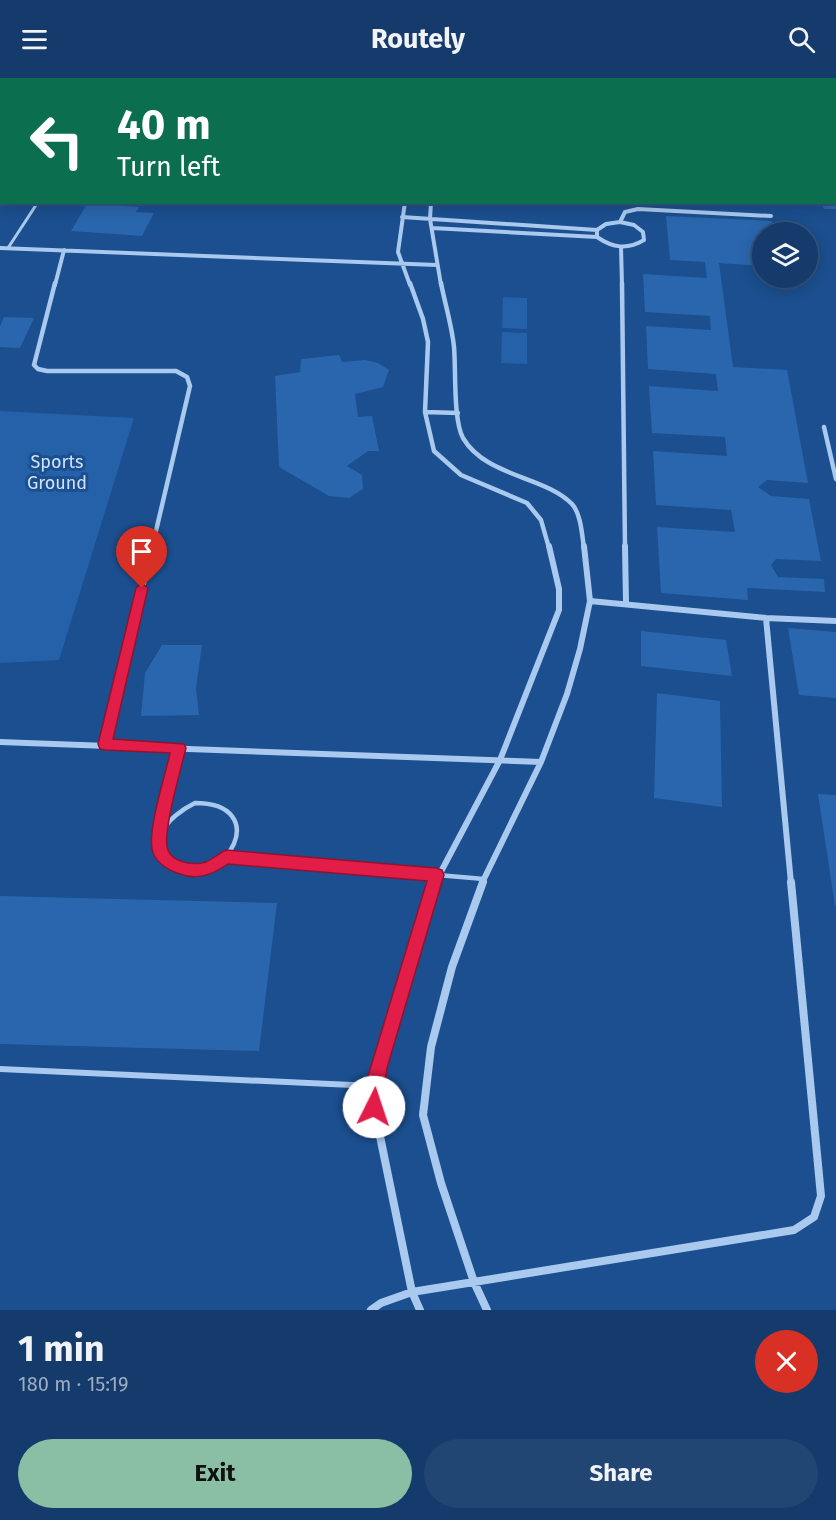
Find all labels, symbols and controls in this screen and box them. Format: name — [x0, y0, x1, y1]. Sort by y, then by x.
icon: menu — [18, 23, 51, 56]
text: Routely — [371, 23, 465, 55]
icon: search — [785, 23, 818, 56]
text: 40 m — [117, 100, 211, 150]
icon: left — [18, 102, 96, 180]
text: Turn left — [117, 151, 220, 183]
map controls — [752, 222, 818, 288]
button: layers — [752, 222, 818, 288]
park label: Sports Ground — [27, 451, 87, 494]
pin — [116, 526, 167, 588]
icon: arrive — [125, 535, 158, 568]
position arrow — [342, 1075, 406, 1139]
text: 1 min — [18, 1327, 105, 1371]
button: close — [755, 1330, 818, 1393]
text: 180 m · 15:19 — [18, 1372, 129, 1396]
button: Exit — [18, 1439, 412, 1508]
button: Share — [424, 1439, 818, 1508]

